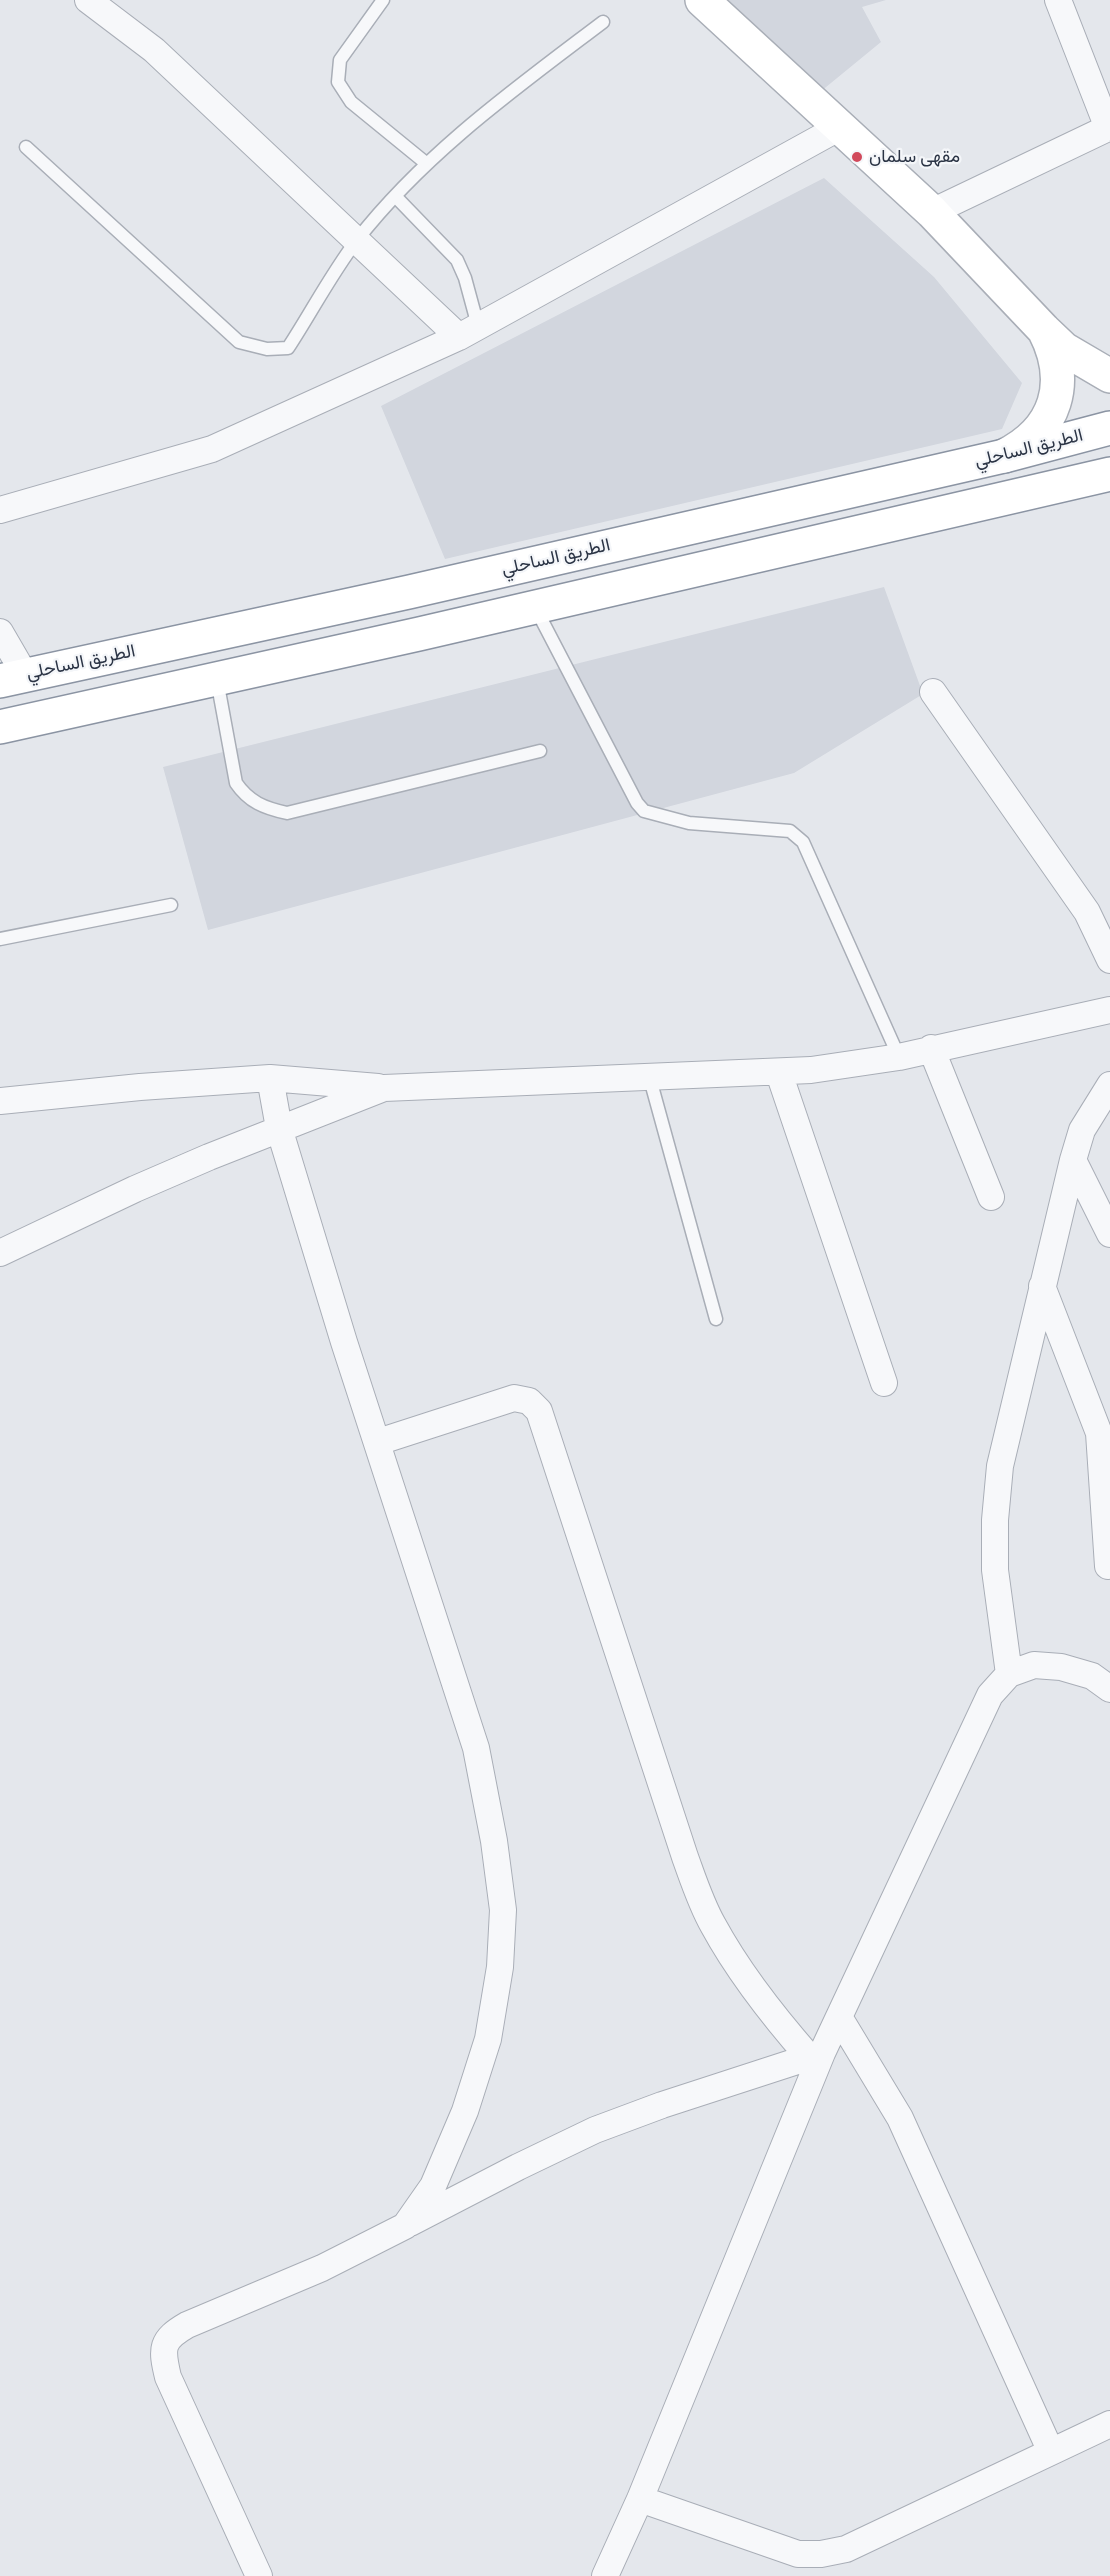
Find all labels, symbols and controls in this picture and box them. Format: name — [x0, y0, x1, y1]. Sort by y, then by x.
place label: مقهى سلمان — [869, 146, 960, 168]
marker: مقهى سلمان — [850, 150, 864, 164]
street label: الطريق الساحلي — [973, 425, 1085, 473]
street label: الطريق الساحلي — [500, 535, 612, 581]
street label: الطريق الساحلي — [25, 641, 137, 685]

